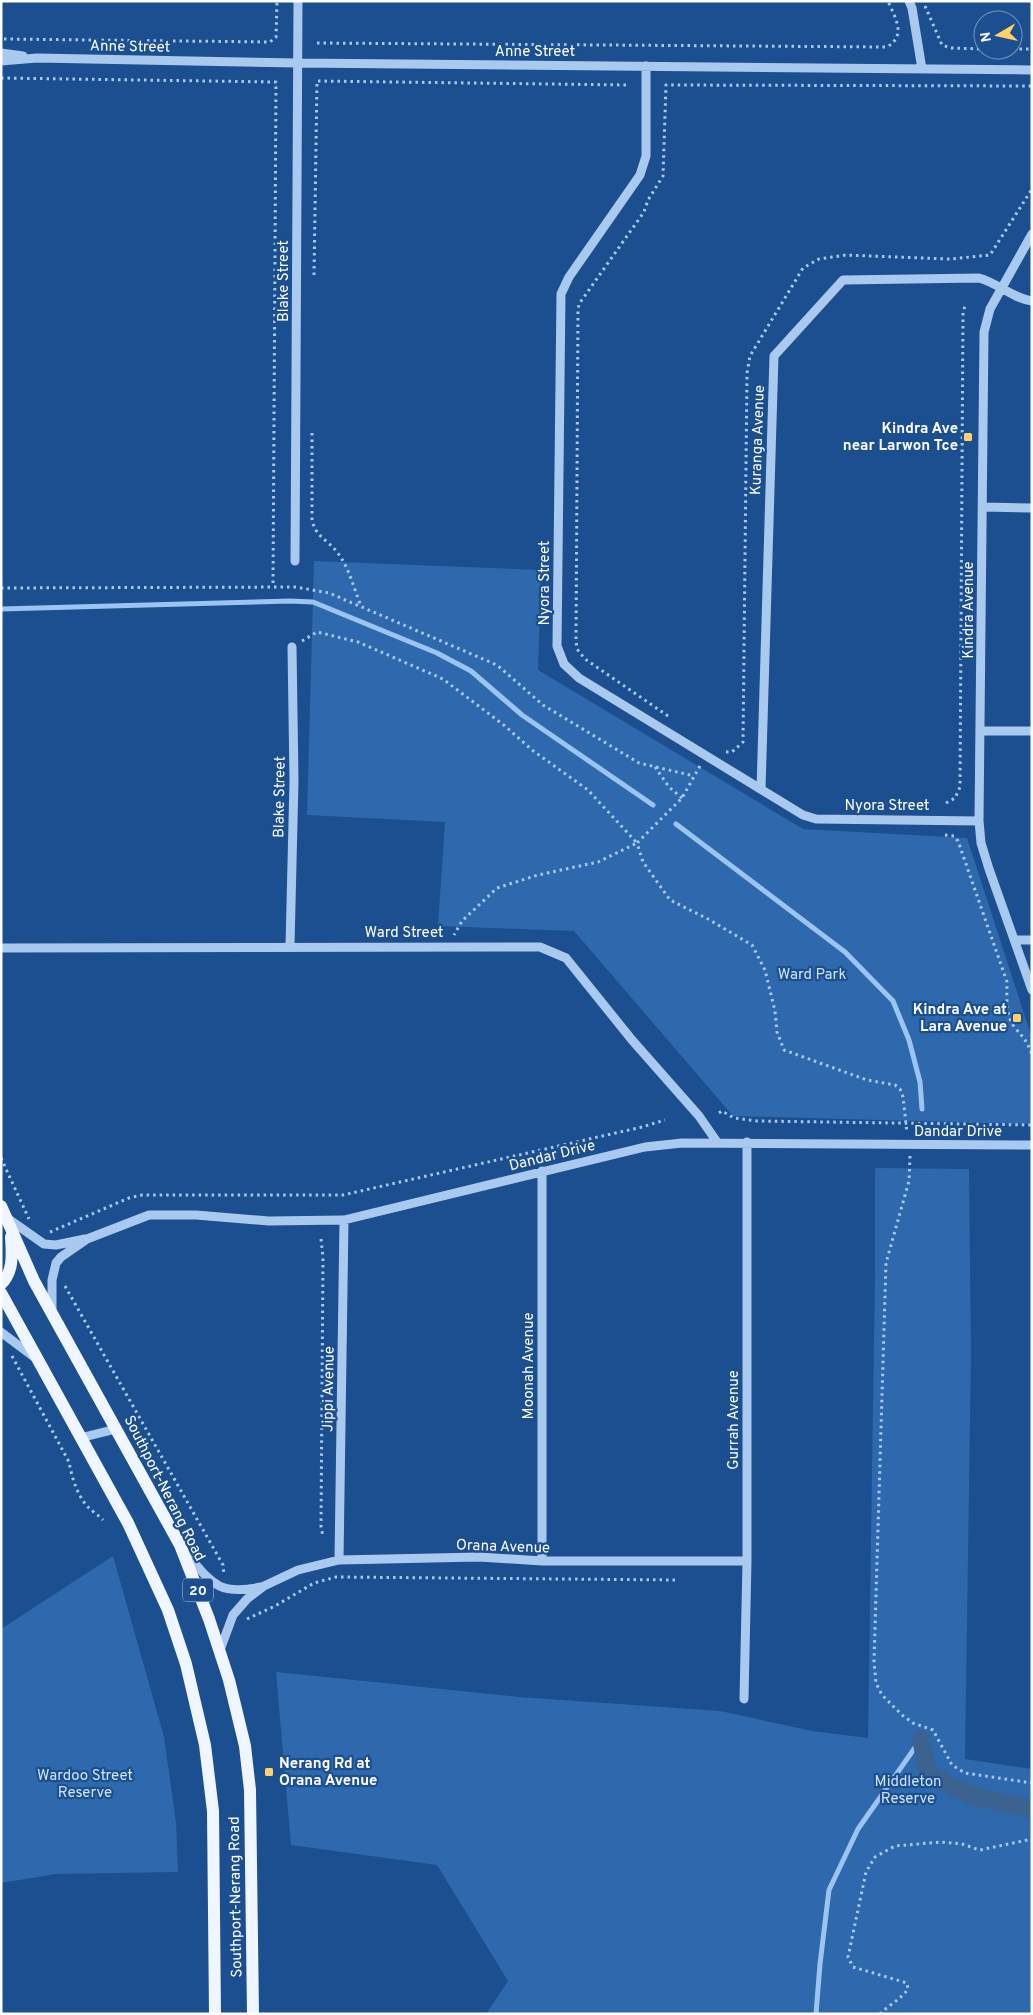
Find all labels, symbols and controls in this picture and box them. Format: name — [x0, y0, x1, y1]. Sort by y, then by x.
north arrow — [973, 10, 1023, 60]
text: N — [977, 30, 996, 43]
street label: Anne Street — [90, 37, 170, 58]
street label: Anne Street — [495, 43, 575, 62]
street label: Blake Street — [275, 240, 294, 322]
street label: Kuranga Avenue — [747, 385, 770, 495]
place label: Kindra Ave near Larwon Tce — [843, 420, 958, 456]
marker: Kindra Ave near Larwon Tce — [962, 431, 974, 443]
street label: Nyora Street — [536, 540, 555, 626]
street label: Kindra Avenue — [960, 561, 979, 659]
street label: Blake Street — [270, 756, 291, 838]
street label: Nyora Street — [844, 797, 930, 816]
street label: Ward Street — [364, 924, 444, 943]
park label: Ward Park — [778, 966, 846, 985]
place label: Kindra Ave at Lara Avenue — [913, 1001, 1007, 1037]
marker: Kindra Ave at Lara Avenue — [1011, 1012, 1023, 1024]
street label: Dandar Drive — [914, 1123, 1002, 1142]
street label: Dandar Drive — [507, 1137, 597, 1176]
street label: Moonah Avenue — [520, 1313, 539, 1419]
street label: Jippi Avenue — [319, 1346, 340, 1432]
street label: Gurrah Avenue — [725, 1370, 744, 1470]
street label: Southport-Nerang Road — [119, 1413, 209, 1565]
street label: Orana Avenue — [456, 1536, 550, 1559]
road number: 20 — [183, 1578, 213, 1602]
place label: Nerang Rd at Orana Avenue — [279, 1755, 377, 1791]
marker: Nerang Rd at Orana Avenue — [263, 1766, 275, 1778]
park label: Wardoo Street Reserve — [37, 1767, 133, 1803]
park label: Middleton Reserve — [875, 1773, 941, 1809]
street label: Southport-Nerang Road — [226, 1816, 247, 1978]

